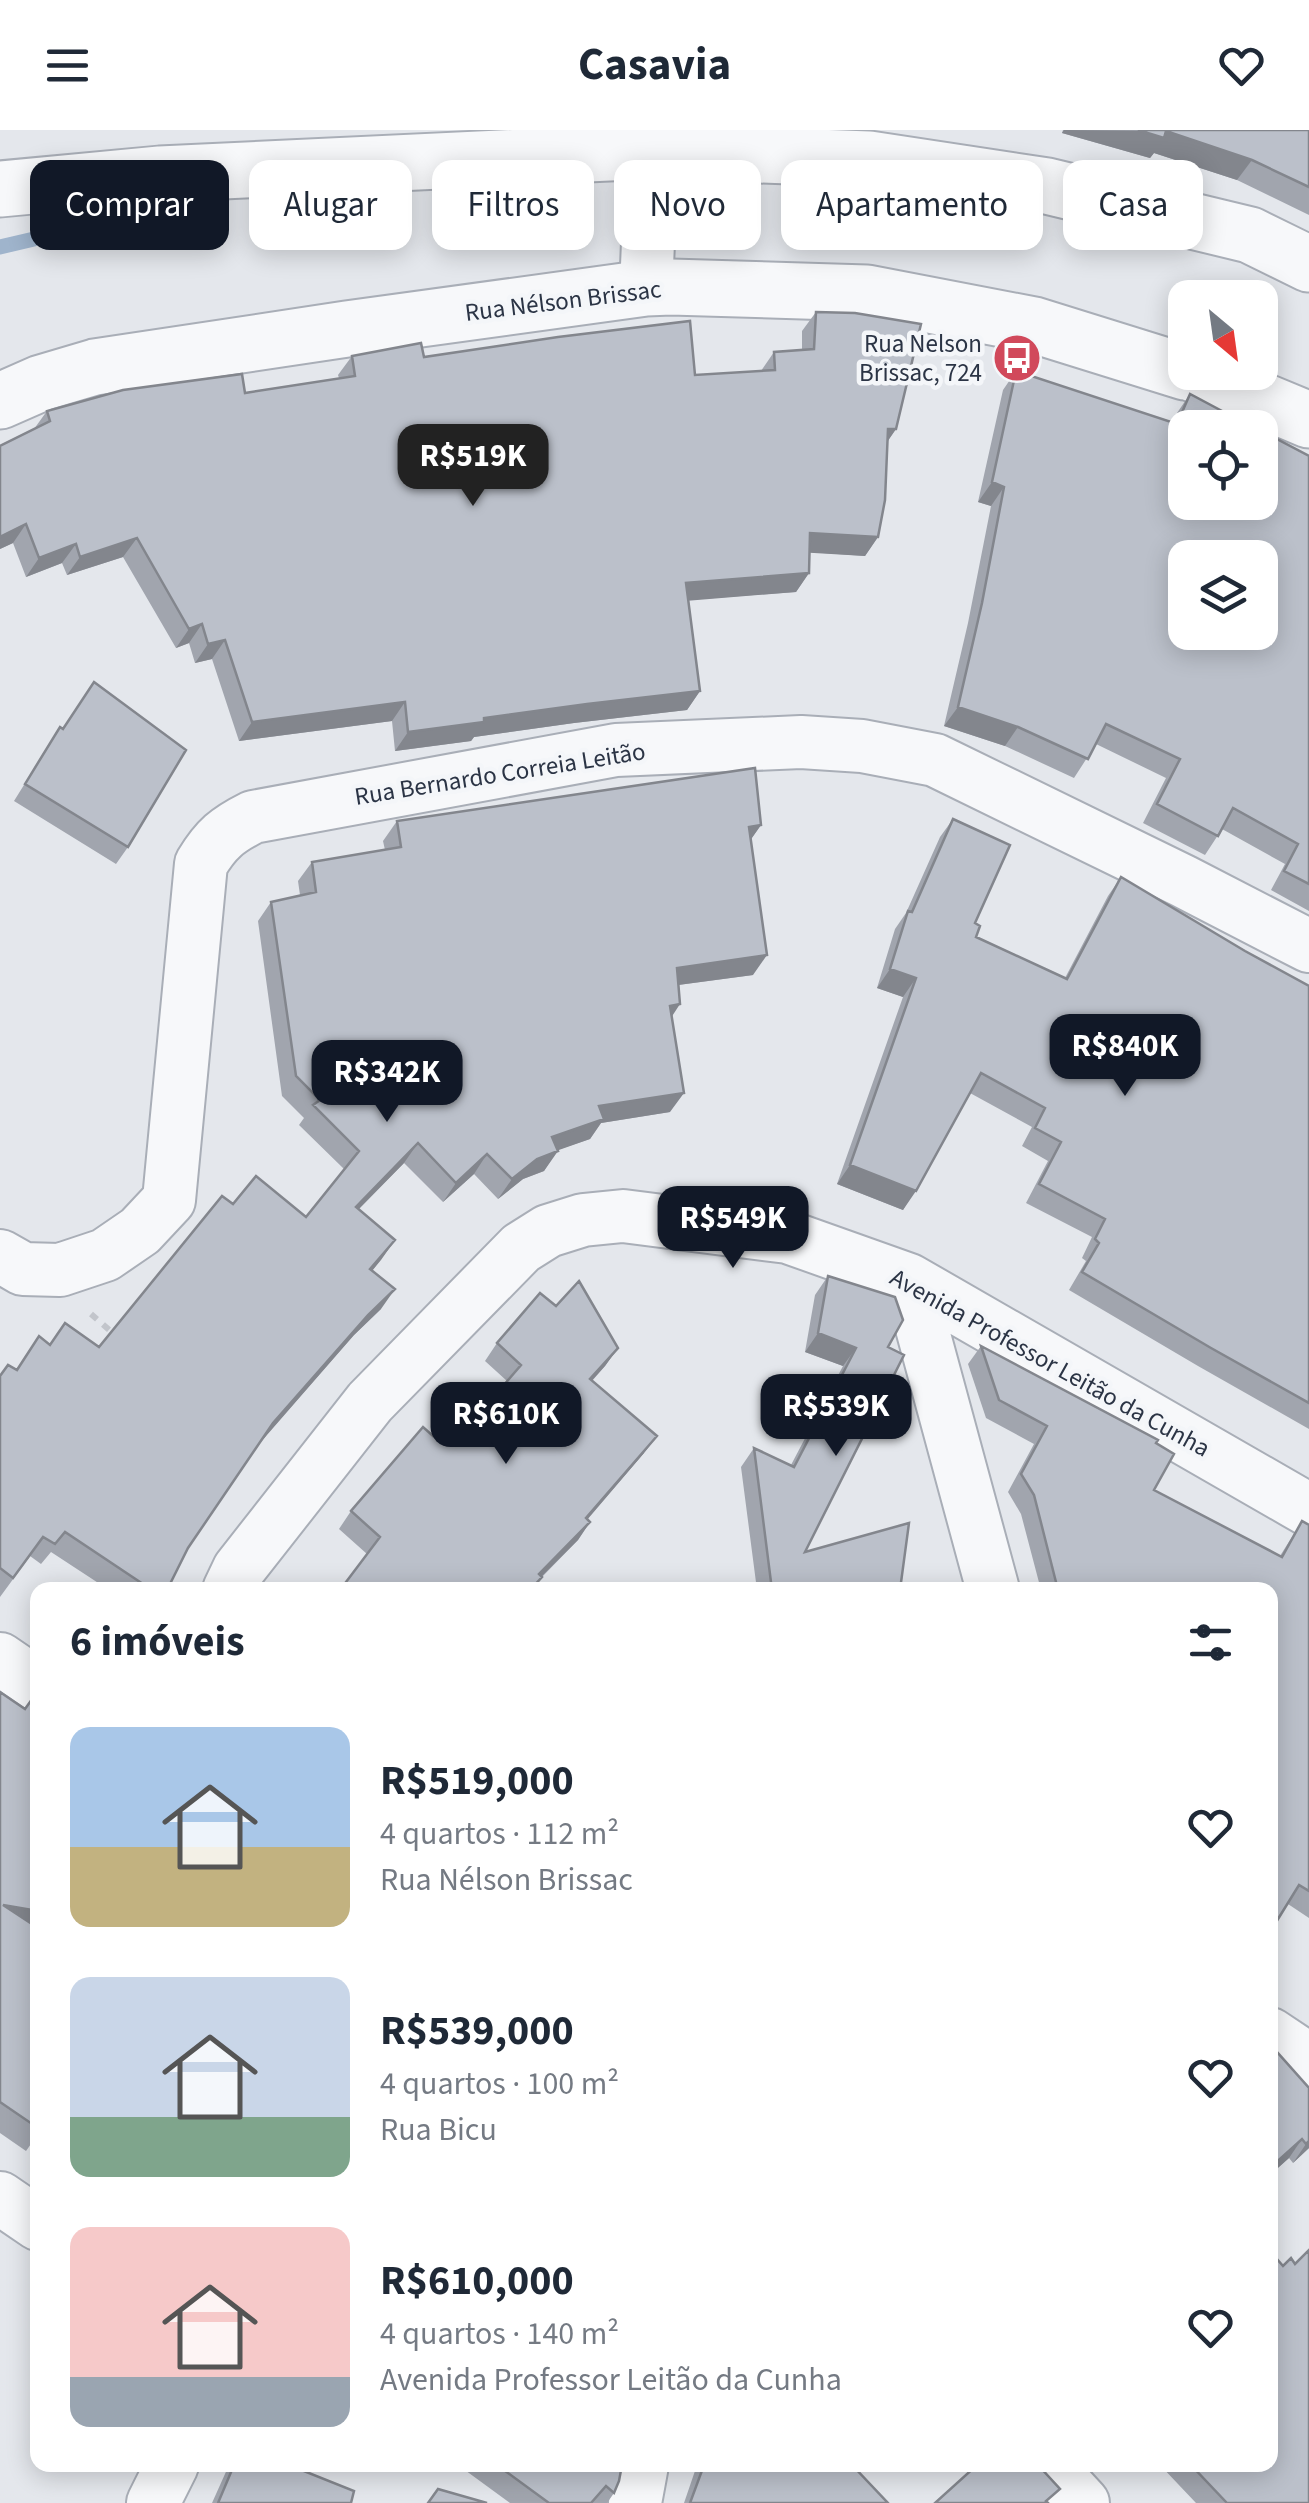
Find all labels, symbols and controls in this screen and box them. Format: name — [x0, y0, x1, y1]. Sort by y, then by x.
text: Casavia — [578, 33, 731, 97]
icon: menu — [40, 38, 95, 93]
icon: heart — [1214, 38, 1269, 93]
chip: Comprar — [30, 160, 229, 250]
chip: Alugar — [249, 160, 412, 250]
chip: Filtros — [432, 160, 594, 250]
chip: Novo — [614, 160, 761, 250]
chip: Apartamento — [781, 160, 1043, 250]
chip: Casa — [1063, 160, 1203, 250]
street label: Rua Nélson Brissac — [463, 271, 663, 331]
north arrow — [1168, 280, 1278, 390]
map controls — [1168, 280, 1278, 650]
place label: Rua Nelson Brissac, 724 — [859, 326, 982, 391]
bus stop icon: Rua Nelson Brissac, 724 — [991, 332, 1043, 384]
button: locate — [1168, 410, 1278, 520]
pin: R$519K — [392, 424, 554, 509]
text: R$519K — [420, 433, 526, 479]
button: layers — [1168, 540, 1278, 650]
street label: Rua Bernardo Correia Leitão — [352, 733, 648, 815]
pin: R$840K — [1044, 1014, 1206, 1099]
text: R$840K — [1072, 1023, 1178, 1069]
pin: R$342K — [306, 1040, 468, 1125]
text: R$342K — [334, 1049, 440, 1095]
pin: R$549K — [652, 1186, 814, 1271]
text: R$549K — [680, 1195, 786, 1241]
street label: Avenida Professor Leitão da Cunha — [883, 1260, 1217, 1466]
pin: R$539K — [755, 1374, 917, 1459]
pin: R$610K — [425, 1382, 587, 1467]
text: R$539K — [783, 1383, 889, 1429]
text: R$610K — [453, 1391, 559, 1437]
text: 6 imóveis — [70, 1612, 245, 1672]
icon: filters — [1183, 1615, 1238, 1670]
text: R$519,000 — [380, 1751, 574, 1811]
icon: home — [150, 1767, 270, 1887]
icon: heart — [1183, 1800, 1238, 1855]
text: 4 quartos · 112 m² — [380, 1811, 619, 1857]
text: Rua Nélson Brissac — [380, 1857, 633, 1903]
text: R$539,000 — [380, 2001, 574, 2061]
icon: home — [150, 2017, 270, 2137]
icon: heart — [1183, 2050, 1238, 2105]
text: 4 quartos · 100 m² — [380, 2061, 619, 2107]
text: Rua Bicu — [380, 2107, 497, 2153]
text: R$610,000 — [380, 2251, 574, 2311]
icon: home — [150, 2267, 270, 2387]
icon: heart — [1183, 2300, 1238, 2355]
text: 4 quartos · 140 m² — [380, 2311, 619, 2357]
text: Avenida Professor Leitão da Cunha — [380, 2357, 842, 2403]

